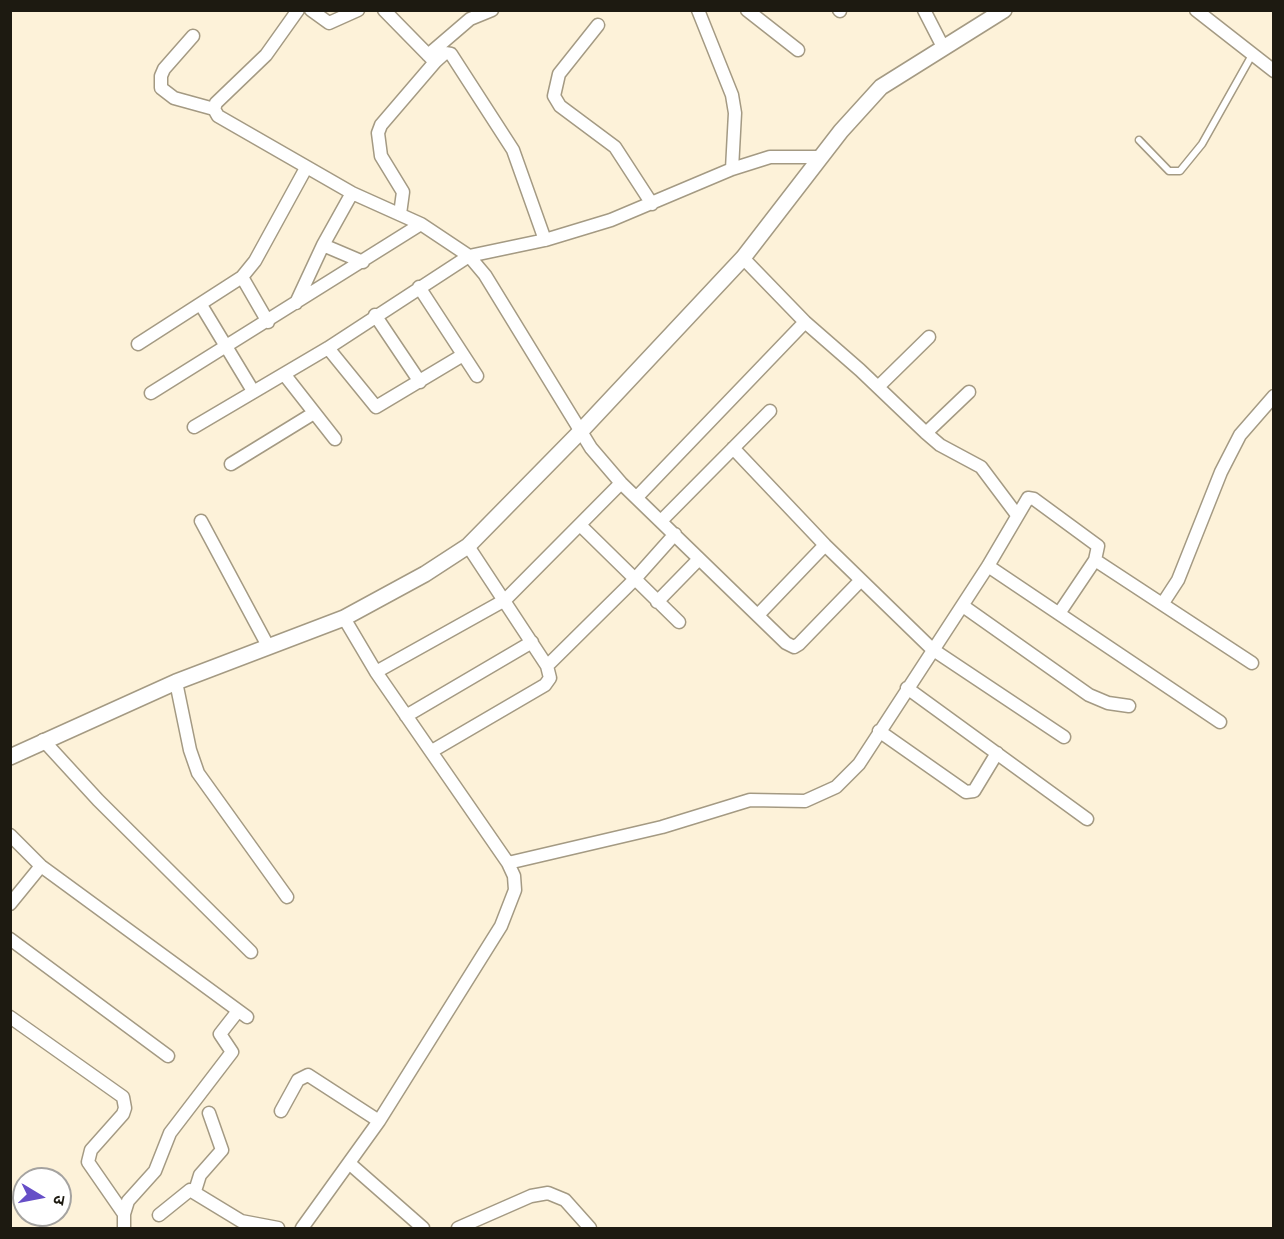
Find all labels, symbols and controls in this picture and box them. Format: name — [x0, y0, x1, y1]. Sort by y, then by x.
north arrow — [12, 1167, 72, 1227]
text: उ — [47, 1193, 68, 1206]

